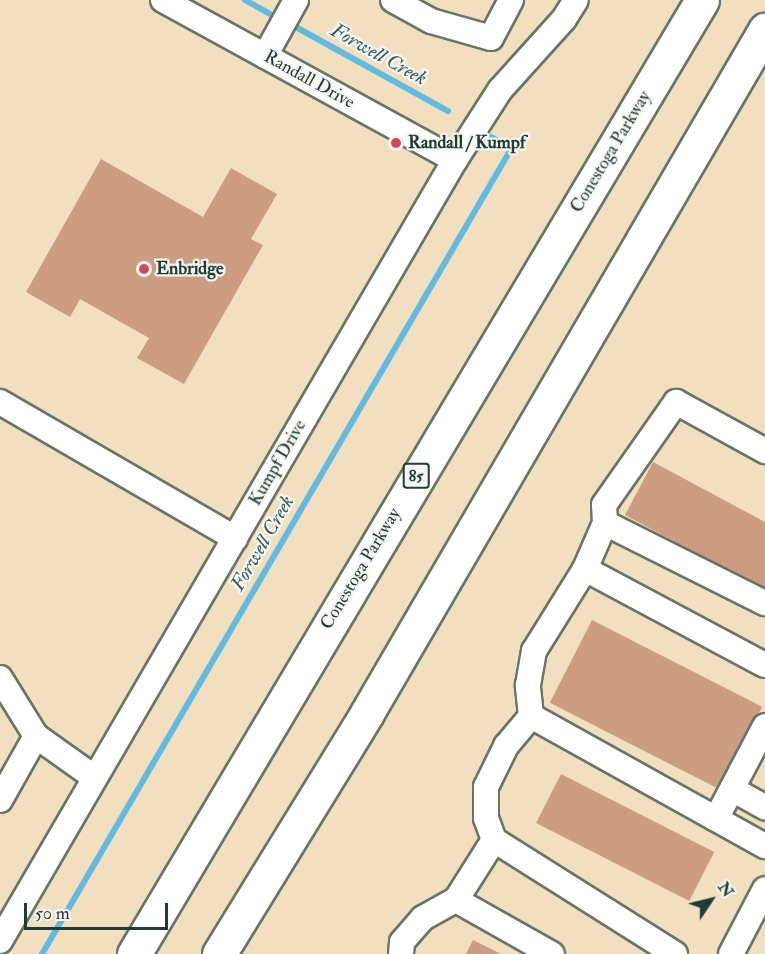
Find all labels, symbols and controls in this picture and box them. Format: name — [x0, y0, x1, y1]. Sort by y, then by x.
water label: Forwell Creek — [327, 18, 431, 90]
street label: Randall Drive — [260, 46, 358, 114]
street label: Conestoga Parkway — [566, 87, 656, 217]
place label: Randall / Kumpf — [408, 132, 526, 154]
marker: Randall / Kumpf — [389, 136, 403, 150]
place label: Enbridge — [156, 258, 224, 280]
marker: Enbridge — [137, 262, 151, 276]
street label: Kumpf Drive — [245, 416, 311, 510]
road number: 85 — [402, 463, 430, 489]
water label: Forwell Creek — [225, 491, 299, 595]
street label: Conestoga Parkway — [316, 504, 406, 634]
north arrow — [681, 870, 741, 930]
text: N — [713, 878, 738, 901]
scale bar — [27, 891, 171, 929]
text: 50 m — [35, 902, 70, 925]

